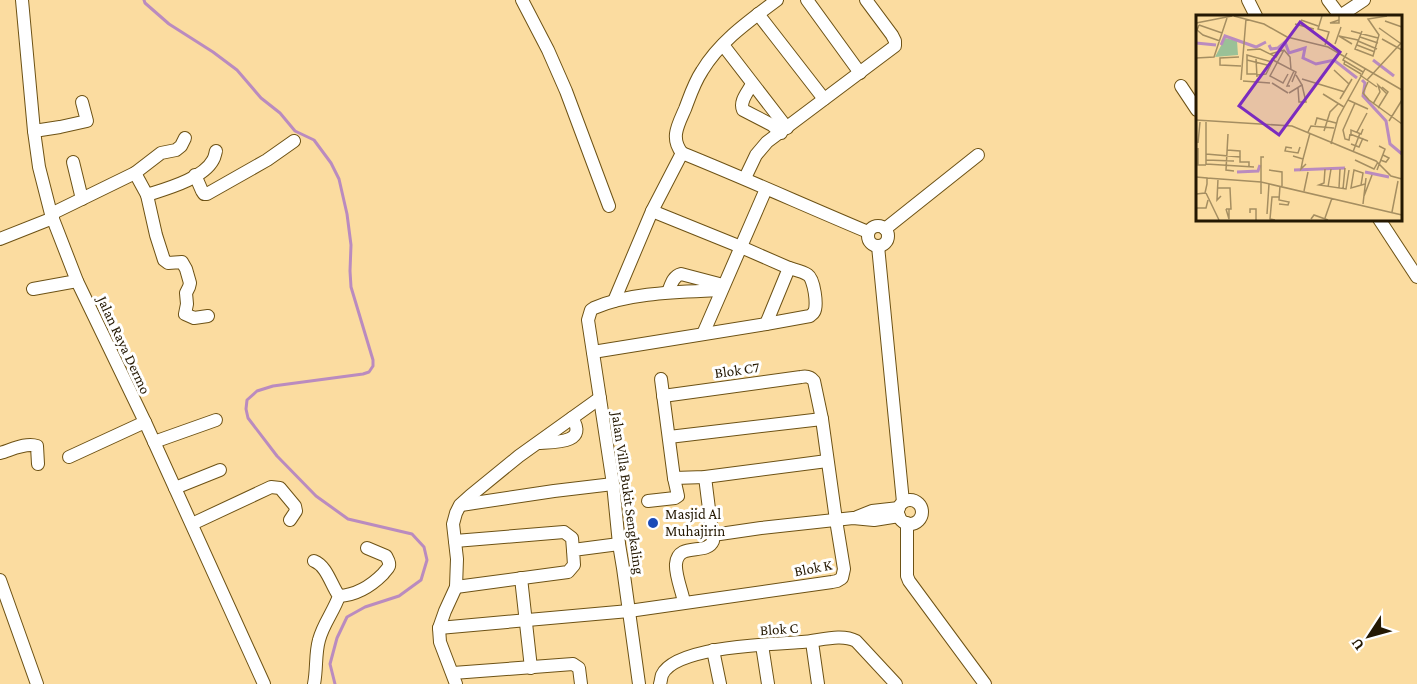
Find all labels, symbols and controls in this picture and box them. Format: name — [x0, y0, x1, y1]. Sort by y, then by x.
inset map — [1196, 15, 1402, 220]
street label: Jalan Raya Dermo — [93, 292, 154, 397]
street label: Blok C7 — [713, 359, 761, 381]
street label: Jalan Villa Bukit Sengkaling — [607, 409, 647, 576]
place label: Masjid Al Muhajirin — [665, 506, 725, 540]
marker: Masjid Al Muhajirin — [646, 516, 660, 530]
street label: Blok K — [793, 556, 834, 579]
north arrow — [1339, 606, 1399, 666]
street label: Blok C — [759, 620, 799, 638]
text: U — [1347, 635, 1367, 654]

